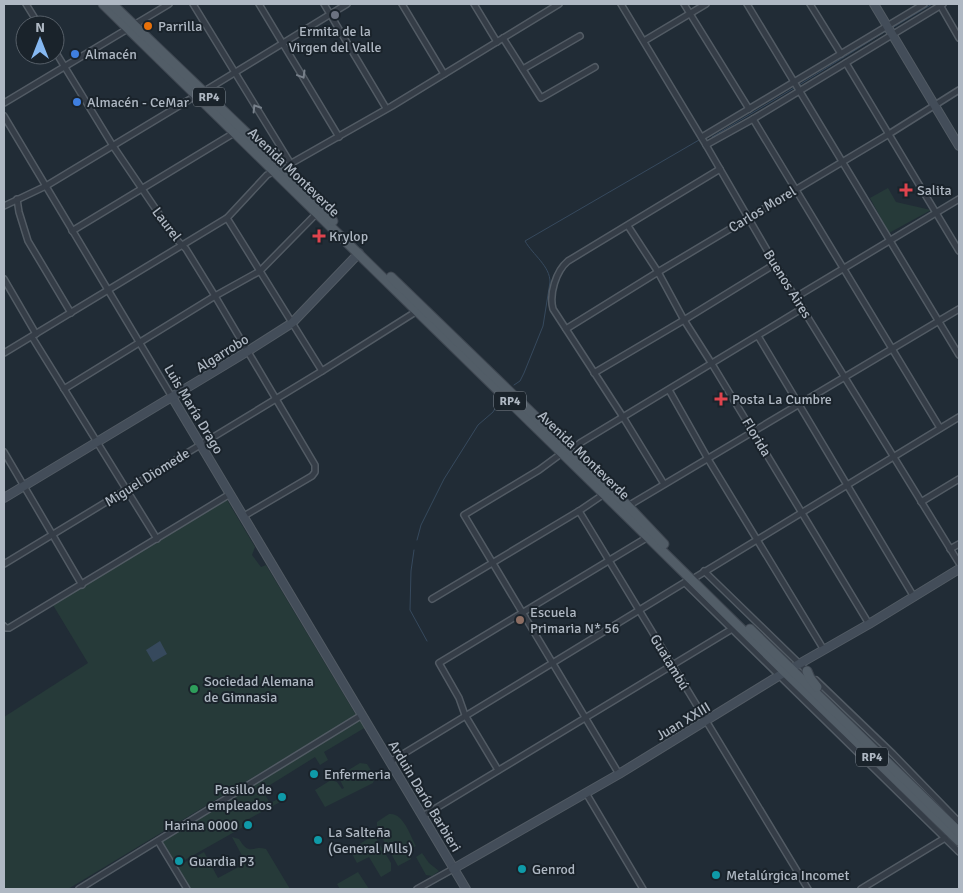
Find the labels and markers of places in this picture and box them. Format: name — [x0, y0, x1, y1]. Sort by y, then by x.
marker: Ermita de la Virgen del Valle — [329, 9, 341, 21]
place label: Parrilla — [158, 18, 202, 35]
marker: Parrilla — [142, 20, 154, 32]
place label: Ermita de la Virgen del Valle — [288, 23, 382, 56]
place label: Almacén — [85, 46, 137, 63]
marker: Almacén — [69, 48, 81, 60]
place label: Almacén - CeMar — [87, 94, 190, 111]
marker: Almacén - CeMar — [71, 96, 83, 108]
place label: Salita — [917, 182, 952, 199]
marker: Salita — [899, 183, 913, 197]
place label: Krylop — [329, 228, 368, 245]
marker: Krylop — [313, 230, 325, 242]
place label: Posta La Cumbre — [732, 391, 832, 408]
marker: Posta La Cumbre — [714, 392, 728, 406]
place label: Escuela Primaria N* 56 — [530, 604, 619, 637]
marker: Escuela Primaria N* 56 — [514, 614, 526, 626]
place label: Sociedad Alemana de Gimnasia — [204, 673, 314, 706]
marker: Sociedad Alemana de Gimnasia — [188, 683, 200, 695]
place label: Enfermeria — [324, 766, 391, 783]
marker: Enfermeria — [308, 768, 320, 780]
place label: Pasillo de empleados — [208, 781, 272, 814]
marker: Pasillo de empleados — [276, 791, 288, 803]
place label: Harina 0000 — [164, 817, 238, 834]
marker: Harina 0000 — [242, 819, 254, 831]
place label: La Salteña (General Mlls) — [328, 824, 413, 857]
marker: La Salteña (General Mlls) — [312, 834, 324, 846]
place label: Guardia P3 — [189, 853, 255, 870]
marker: Guardia P3 — [173, 855, 185, 867]
place label: Genrod — [532, 861, 575, 878]
marker: Genrod — [516, 863, 528, 875]
place label: Metalúrgica Incomet — [726, 867, 850, 884]
marker: Metalúrgica Incomet — [710, 869, 722, 881]

